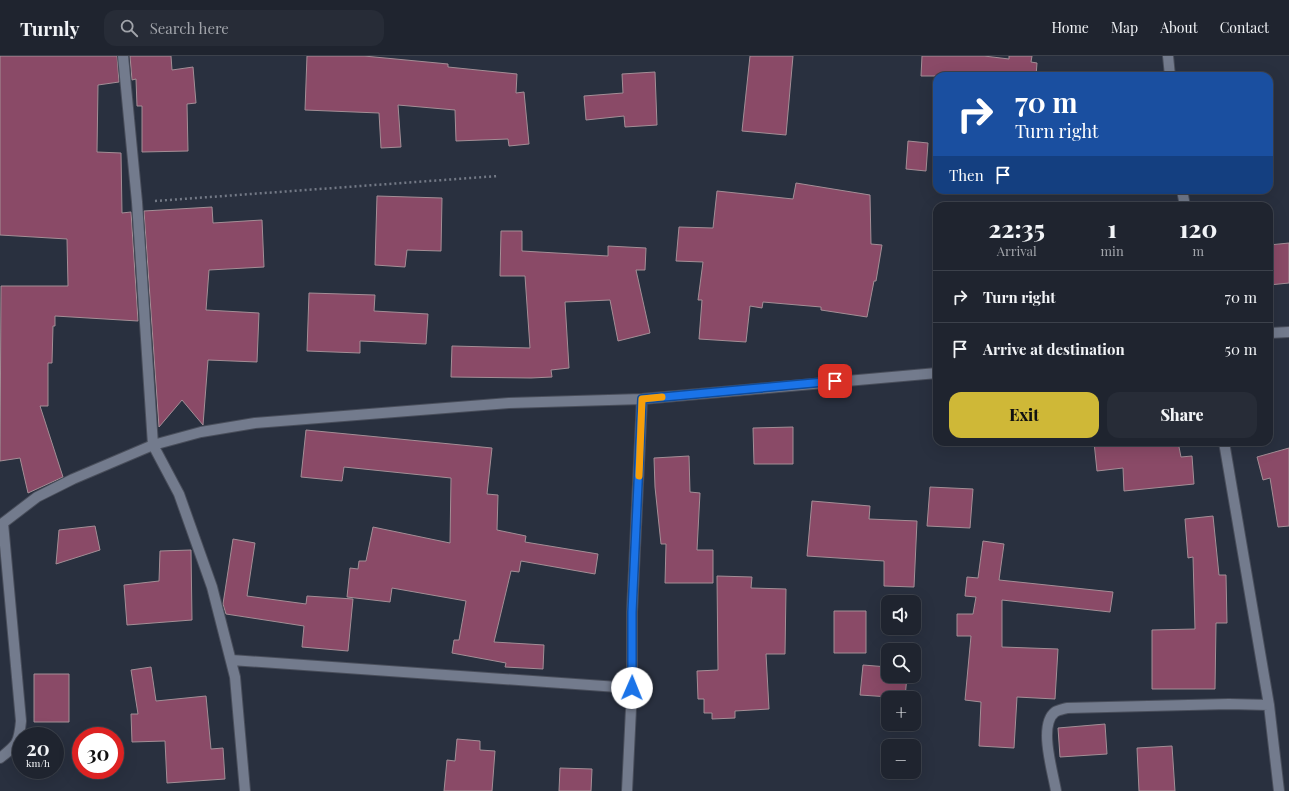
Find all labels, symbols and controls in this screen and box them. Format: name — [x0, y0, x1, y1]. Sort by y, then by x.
search box — [104, 10, 384, 46]
text: Turnly — [20, 15, 80, 41]
icon: search — [118, 17, 140, 39]
text: Search here — [150, 18, 229, 38]
text: Home — [1051, 18, 1089, 37]
text: Map — [1111, 18, 1138, 37]
text: About — [1160, 18, 1198, 37]
text: Contact — [1220, 18, 1269, 37]
text: 70 m — [1015, 83, 1078, 120]
icon: right — [949, 88, 1001, 140]
text: Turn right — [1015, 119, 1098, 143]
icon: arrive — [992, 164, 1014, 186]
text: Then — [949, 165, 984, 185]
text: 22:35 — [989, 212, 1045, 244]
text: 1 — [1107, 212, 1117, 244]
text: 120 — [1179, 212, 1217, 244]
text: Arrival — [997, 242, 1037, 259]
text: min — [1101, 242, 1124, 259]
text: m — [1193, 242, 1204, 259]
icon: right — [949, 286, 971, 308]
text: Turn right — [983, 287, 1056, 307]
text: 70 m — [1225, 287, 1257, 307]
icon: arrive — [949, 338, 971, 360]
text: Arrive at destination — [983, 339, 1125, 359]
text: 50 m — [1225, 339, 1257, 359]
pin — [818, 364, 852, 398]
icon: arrive — [824, 370, 846, 392]
button: Exit — [949, 392, 1099, 438]
button: Share — [1107, 392, 1257, 438]
map controls — [881, 595, 921, 779]
button: sound — [881, 595, 921, 635]
button: search — [881, 643, 921, 683]
position arrow — [611, 667, 653, 709]
button: + — [881, 691, 921, 731]
speed limit sign: 30 — [72, 727, 124, 779]
text: 20 — [26, 734, 50, 761]
button: − — [881, 739, 921, 779]
text: km/h — [26, 756, 50, 770]

